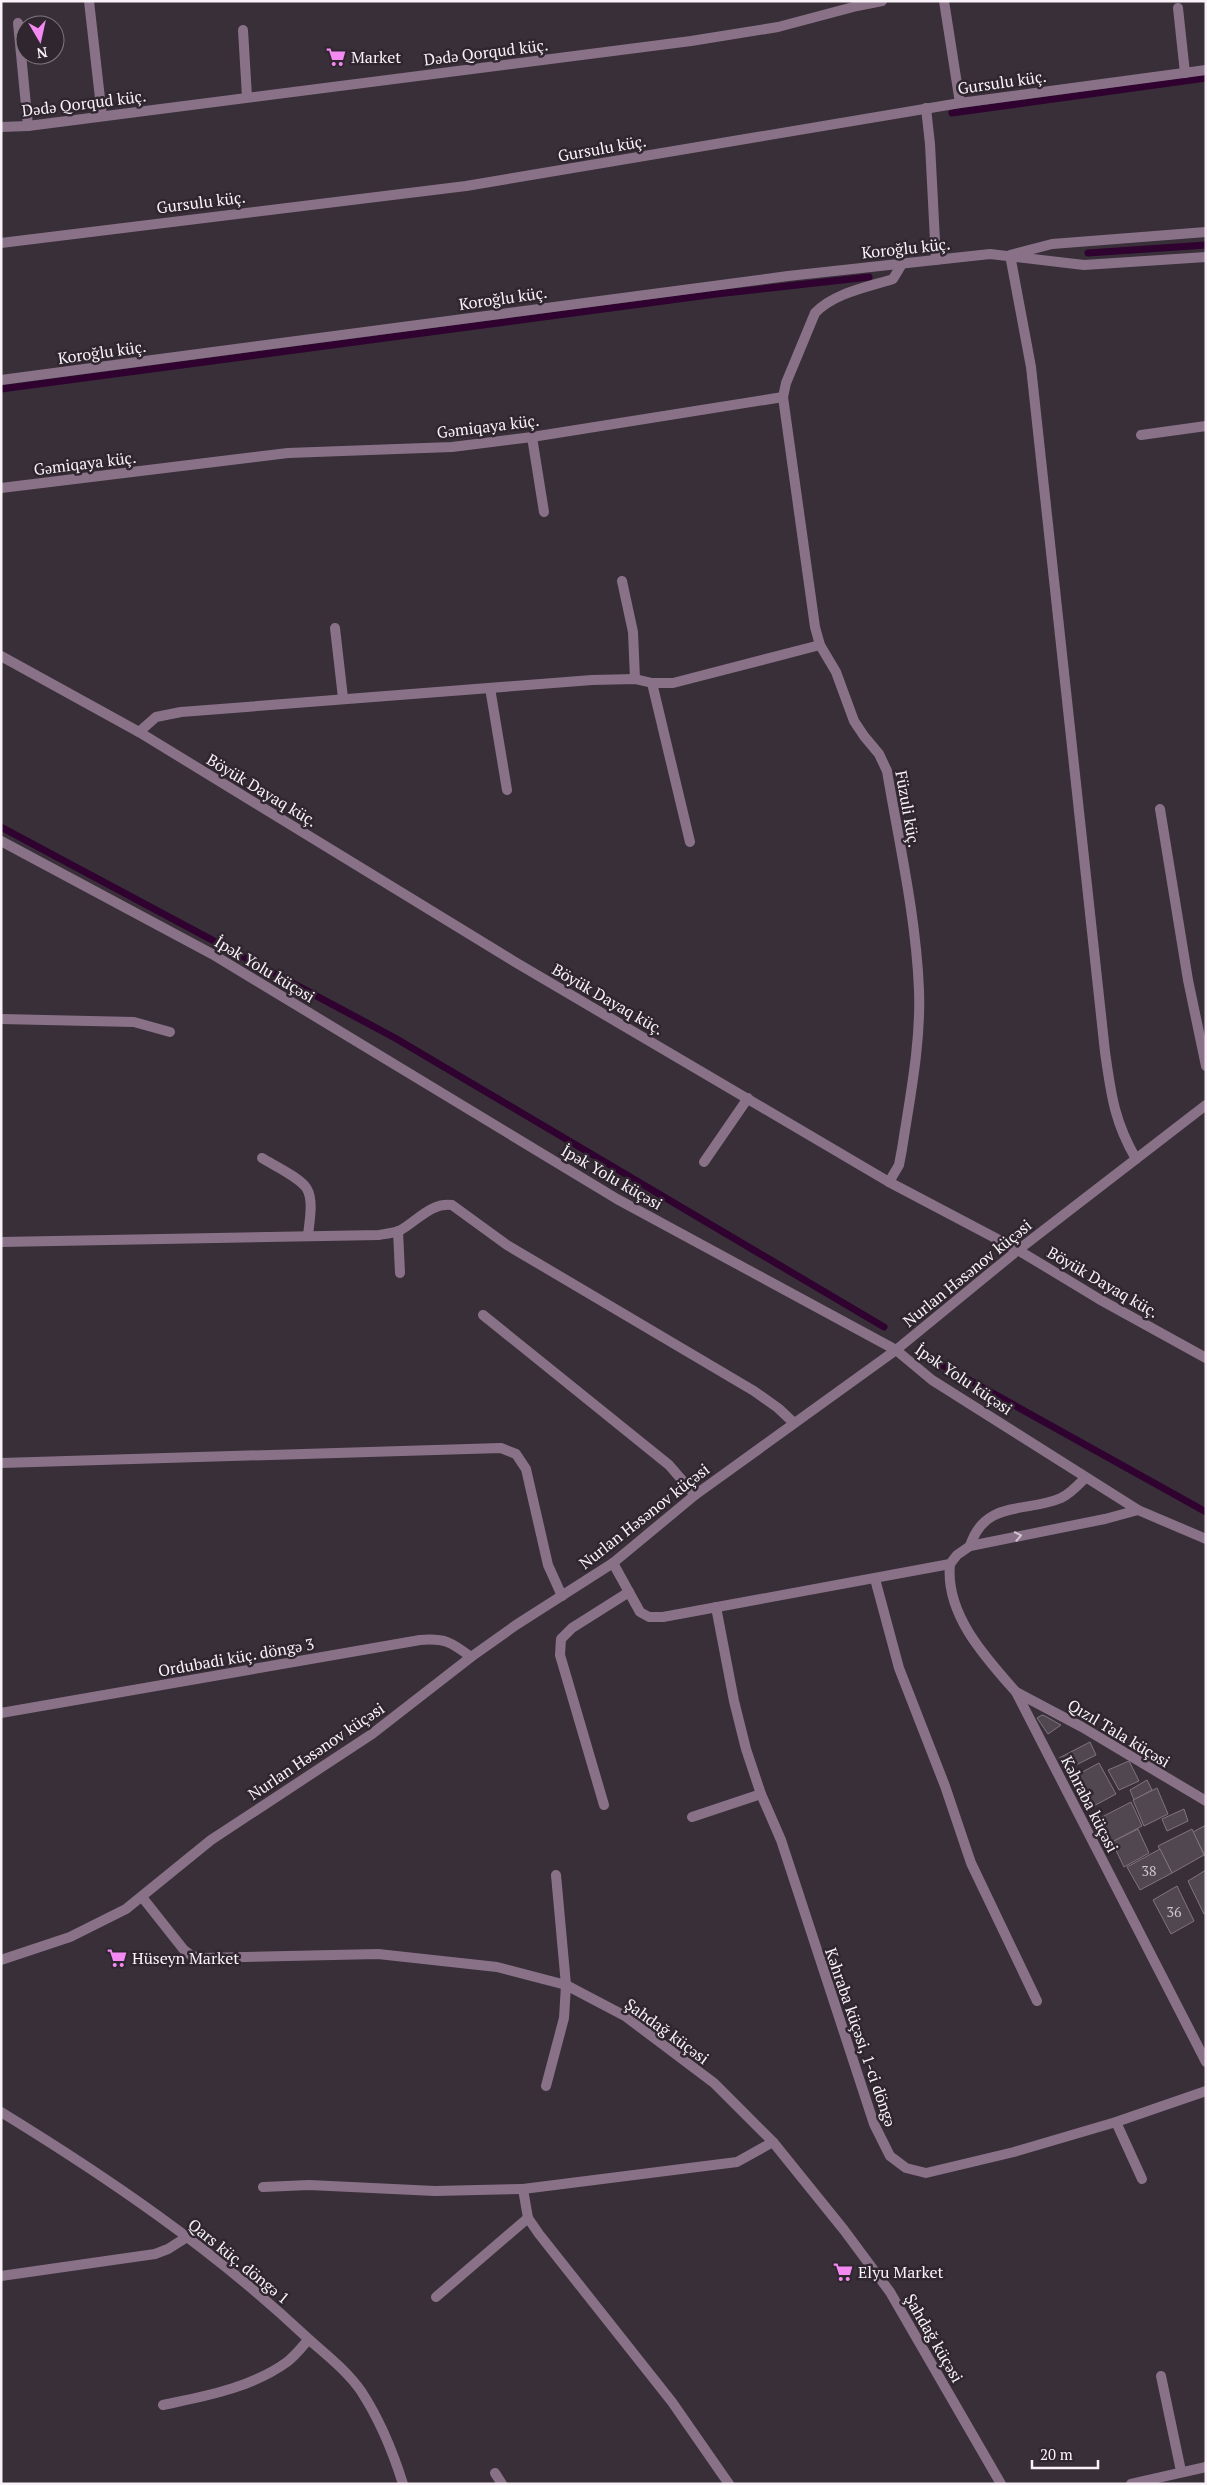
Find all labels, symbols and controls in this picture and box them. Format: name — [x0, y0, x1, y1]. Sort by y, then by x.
north arrow — [15, 15, 65, 65]
street label: Dədə Qorqud küç. — [423, 33, 549, 71]
text: N — [35, 43, 49, 64]
supermarket icon: Market — [325, 46, 347, 68]
place label: Market — [351, 46, 401, 68]
street label: Gursulu küç. — [956, 65, 1048, 99]
street label: Dədə Qorqud küç. — [21, 84, 147, 122]
street label: Gursulu küç. — [556, 129, 648, 167]
street label: Gursulu küç. — [155, 186, 247, 218]
street label: Koroğlu küç. — [861, 232, 951, 264]
street label: Koroğlu küç. — [457, 281, 549, 315]
street label: Koroğlu küç. — [56, 335, 148, 369]
street label: Gəmiqaya küç. — [436, 409, 540, 443]
street label: Gəmiqaya küç. — [33, 446, 137, 480]
street label: Böyük Dayaq küç. — [203, 748, 321, 832]
street label: Füzuli küç. — [890, 769, 926, 849]
street label: İpək Yolu küçəsi — [211, 930, 319, 1008]
street label: Böyük Dayaq küç. — [548, 958, 668, 1040]
street label: İpək Yolu küçəsi — [557, 1139, 667, 1215]
street label: Nurlan Həsənov küçəsi — [898, 1214, 1036, 1332]
street label: Böyük Dayaq küç. — [1043, 1241, 1163, 1323]
street label: İpək Yolu küçəsi — [911, 1338, 1017, 1420]
street label: Nurlan Həsənov küçəsi — [574, 1458, 714, 1574]
one-way arrow — [1013, 1532, 1022, 1542]
street label: Ordubadi küç. döngə 3 — [156, 1632, 316, 1682]
street label: Qızıl Tala küçəsi — [1064, 1694, 1175, 1772]
street label: Nurlan Həsənov küçəsi — [244, 1697, 389, 1805]
street label: Kəhraba küçəsi — [1056, 1752, 1124, 1856]
house number: 38 — [1142, 1861, 1156, 1880]
house number: 36 — [1167, 1902, 1182, 1921]
street label: Kəhraba küçəsi, 1-ci döngə — [820, 1945, 902, 2129]
supermarket icon: Hüseyn Market — [106, 1947, 128, 1969]
place label: Hüseyn Market — [132, 1947, 239, 1969]
street label: Şahdağ küçəsi — [620, 1993, 714, 2069]
street label: Qars küç. döngə 1 — [184, 2213, 294, 2309]
supermarket icon: Elyu Market — [832, 2261, 854, 2283]
place label: Elyu Market — [858, 2261, 943, 2283]
street label: Şahdağ küçəsi — [900, 2290, 968, 2387]
scale bar — [1032, 2438, 1098, 2470]
text: 20 m — [1040, 2444, 1073, 2464]

